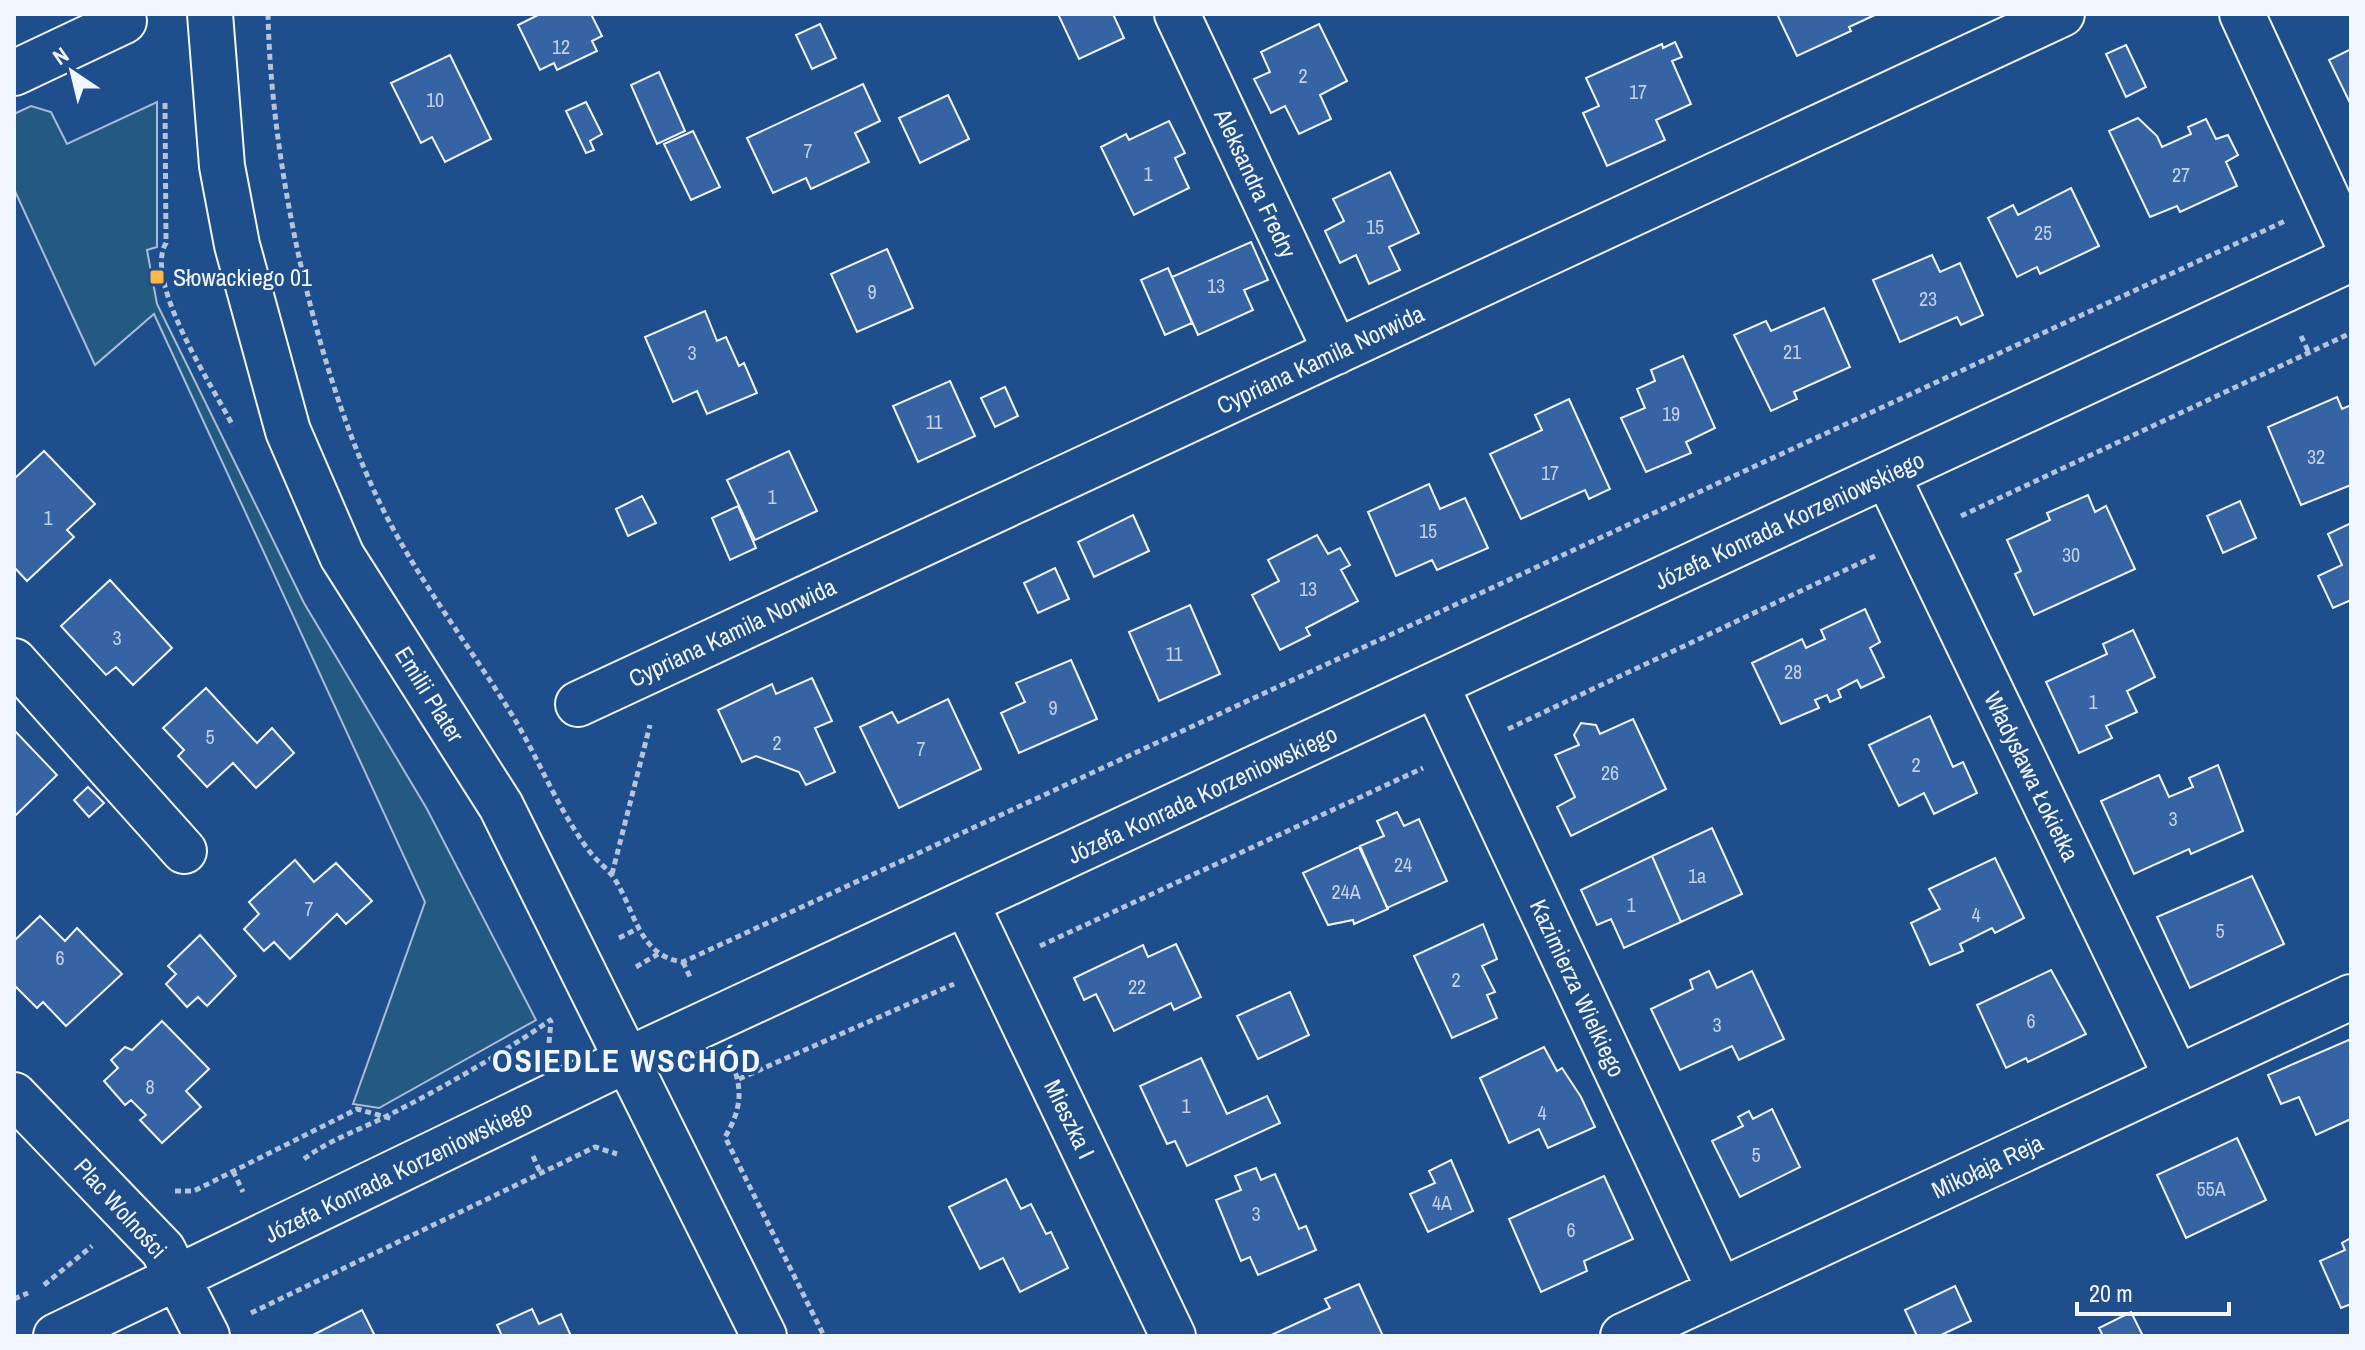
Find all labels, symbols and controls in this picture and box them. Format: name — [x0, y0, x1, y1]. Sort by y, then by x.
north arrow — [32, 32, 112, 112]
house number: 12 — [552, 33, 570, 60]
text: N — [47, 40, 74, 72]
house number: 2 — [1298, 62, 1308, 89]
house number: 17 — [1629, 78, 1647, 105]
house number: 10 — [426, 86, 444, 113]
street label: Aleksandra Fredry — [1207, 102, 1305, 263]
house number: 7 — [803, 137, 813, 164]
house number: 1 — [1143, 160, 1153, 187]
house number: 27 — [2172, 161, 2190, 188]
house number: 15 — [1366, 213, 1384, 240]
house number: 25 — [2034, 219, 2052, 246]
place label: Słowackiego 01 — [173, 261, 312, 293]
marker: Słowackiego 01 — [148, 268, 166, 286]
house number: 13 — [1207, 272, 1225, 299]
house number: 9 — [867, 278, 877, 305]
house number: 23 — [1919, 285, 1937, 312]
street label: Cypriana Kamila Norwida — [1211, 297, 1429, 421]
house number: 21 — [1783, 338, 1801, 365]
house number: 3 — [687, 339, 697, 366]
house number: 19 — [1662, 400, 1680, 427]
house number: 11 — [925, 408, 943, 435]
street label: Józefa Konrada Korzeniowskiego — [1649, 443, 1929, 597]
house number: 32 — [2307, 443, 2325, 470]
house number: 17 — [1541, 459, 1559, 486]
house number: 1 — [767, 483, 777, 510]
house number: 1 — [43, 504, 53, 531]
house number: 15 — [1419, 517, 1437, 544]
house number: 30 — [2062, 541, 2080, 568]
street label: Cypriana Kamila Norwida — [623, 570, 841, 694]
house number: 13 — [1299, 575, 1317, 602]
house number: 3 — [112, 624, 122, 651]
street label: Emilii Plater — [388, 640, 472, 748]
house number: 11 — [1165, 640, 1183, 667]
house number: 28 — [1784, 658, 1802, 685]
street label: Władysława Łokietka — [1977, 686, 2087, 866]
house number: 1 — [2088, 688, 2098, 715]
house number: 9 — [1048, 694, 1058, 721]
street label: Józefa Konrada Korzeniowskiego — [1062, 717, 1342, 871]
house number: 5 — [205, 723, 215, 750]
house number: 2 — [772, 729, 782, 756]
house number: 7 — [916, 735, 926, 762]
house number: 2 — [1911, 751, 1921, 778]
house number: 26 — [1601, 759, 1619, 786]
house number: 3 — [2168, 805, 2178, 832]
house number: 24 — [1394, 851, 1412, 878]
house number: 1a — [1688, 862, 1706, 889]
house number: 24A — [1331, 878, 1361, 905]
house number: 1 — [1626, 891, 1636, 918]
street label: Kazimierza Wielkiego — [1523, 894, 1633, 1082]
house number: 7 — [304, 895, 314, 922]
house number: 4 — [1971, 901, 1981, 928]
house number: 5 — [2215, 917, 2225, 944]
house number: 6 — [55, 944, 65, 971]
house number: 2 — [1451, 966, 1461, 993]
house number: 22 — [1128, 973, 1146, 1000]
house number: 6 — [2026, 1007, 2036, 1034]
house number: 3 — [1712, 1011, 1722, 1038]
district label: OSIEDLE WSCHÓD — [492, 1039, 762, 1082]
house number: 8 — [145, 1073, 155, 1100]
street label: Mieszka I — [1037, 1074, 1103, 1164]
street label: Józefa Konrada Korzeniowskiego — [259, 1092, 537, 1250]
house number: 1 — [1181, 1092, 1191, 1119]
house number: 4 — [1537, 1099, 1547, 1126]
street label: Mikołaja Reja — [1926, 1126, 2048, 1206]
house number: 5 — [1751, 1141, 1761, 1168]
street label: Plac Wolności — [68, 1151, 174, 1265]
house number: 55A — [2196, 1175, 2226, 1202]
house number: 4A — [1432, 1189, 1452, 1216]
house number: 3 — [1251, 1200, 1261, 1227]
house number: 6 — [1566, 1216, 1576, 1243]
scale bar — [2077, 1266, 2229, 1316]
text: 20 m — [2089, 1277, 2133, 1309]

